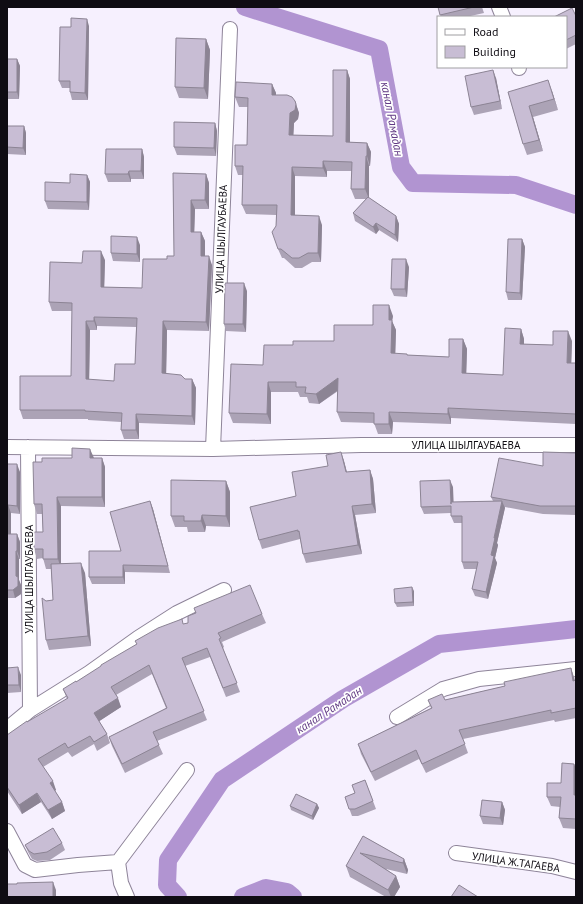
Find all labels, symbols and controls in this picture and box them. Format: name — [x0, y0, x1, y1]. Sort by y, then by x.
legend — [437, 16, 567, 68]
text: Road — [473, 24, 498, 39]
text: Building — [473, 44, 516, 59]
water label: канал Рамадан — [378, 80, 407, 158]
street label: УЛИЦА ШЫЛГАУБАЕВА — [212, 184, 230, 294]
street label: УЛИЦА ШЫЛГАУБАЕВА — [412, 438, 521, 452]
street label: УЛИЦА ШЫЛГАУБАЕВА — [22, 524, 36, 633]
water label: канал Рамадан — [293, 682, 365, 737]
street label: УЛИЦА Ж.ТАГАЕВА — [471, 849, 561, 875]

